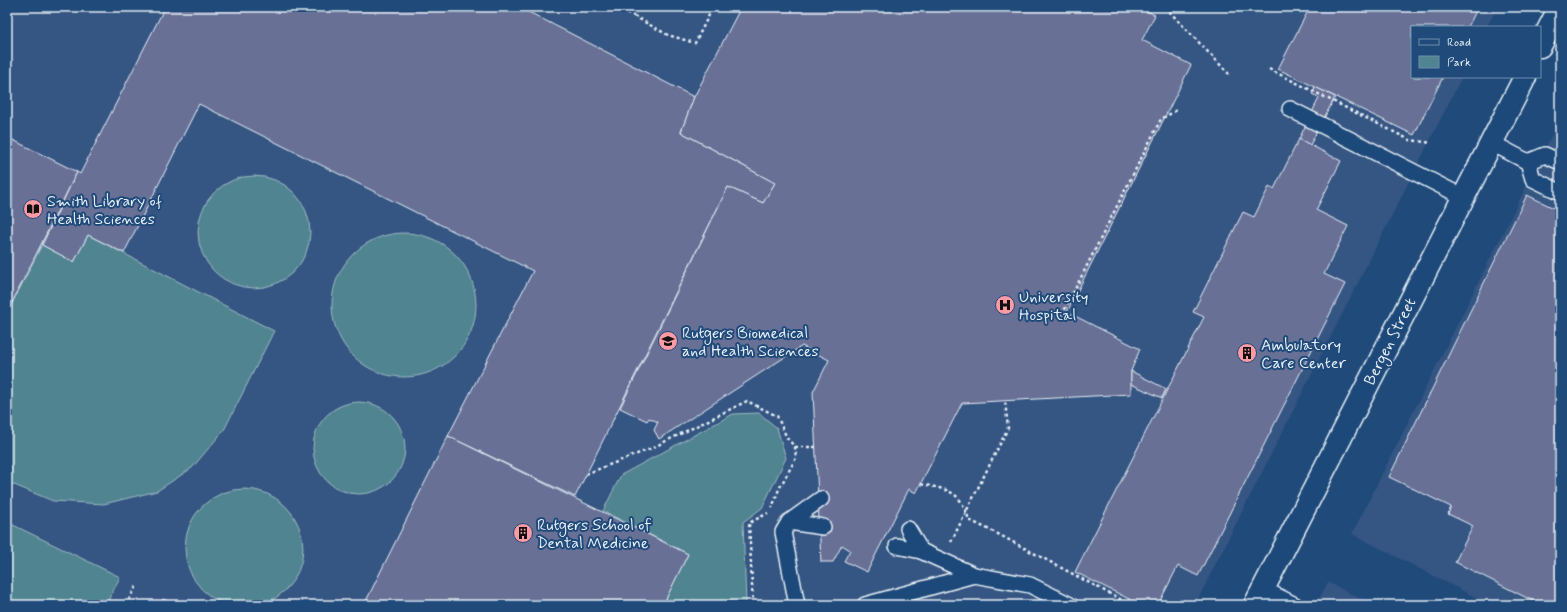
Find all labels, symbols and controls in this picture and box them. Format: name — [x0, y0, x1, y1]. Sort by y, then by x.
legend — [1411, 26, 1541, 78]
text: Road — [1447, 35, 1471, 51]
text: Park — [1447, 55, 1471, 71]
place label: Smith Library of Health Sciences — [47, 191, 162, 230]
library icon: Smith Library of Health Sciences — [22, 198, 44, 220]
place label: University Hospital — [1019, 287, 1089, 326]
hospital icon: University Hospital — [994, 294, 1016, 316]
street label: Bergen Street — [1359, 294, 1422, 389]
place label: Rutgers Biomedical and Health Sciences — [682, 323, 819, 362]
school or university icon: Rutgers Biomedical and Health Sciences — [657, 330, 679, 352]
place label: Ambulatory Care Center — [1261, 335, 1347, 374]
building icon: Ambulatory Care Center — [1236, 342, 1258, 364]
place label: Rutgers School of Dental Medicine — [537, 515, 651, 554]
building icon: Rutgers School of Dental Medicine — [512, 522, 534, 544]

